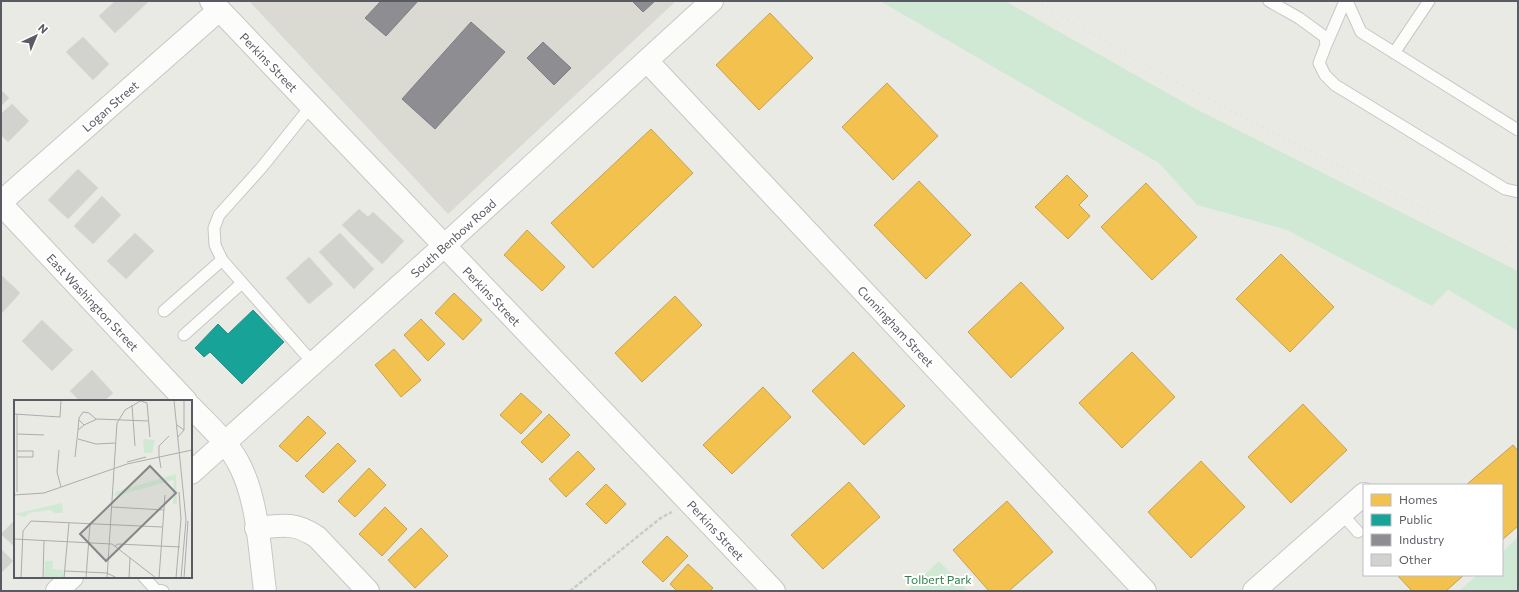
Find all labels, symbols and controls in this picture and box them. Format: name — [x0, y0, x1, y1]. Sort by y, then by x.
north arrow — [16, 16, 56, 56]
text: N — [36, 21, 51, 36]
street label: Perkins Street — [237, 30, 301, 94]
street label: Logan Street — [79, 78, 141, 134]
street label: South Benbow Road — [407, 196, 499, 280]
street label: East Washington Street — [44, 250, 142, 354]
street label: Perkins Street — [460, 264, 524, 328]
street label: Cunningham Street — [855, 283, 937, 369]
inset map — [14, 400, 192, 578]
legend — [1363, 484, 1503, 576]
text: Homes — [1399, 492, 1437, 506]
street label: Perkins Street — [685, 497, 747, 563]
text: Public — [1399, 512, 1432, 526]
text: Industry — [1399, 532, 1444, 546]
text: Other — [1399, 552, 1432, 566]
park label: Tolbert Park — [904, 572, 972, 586]

